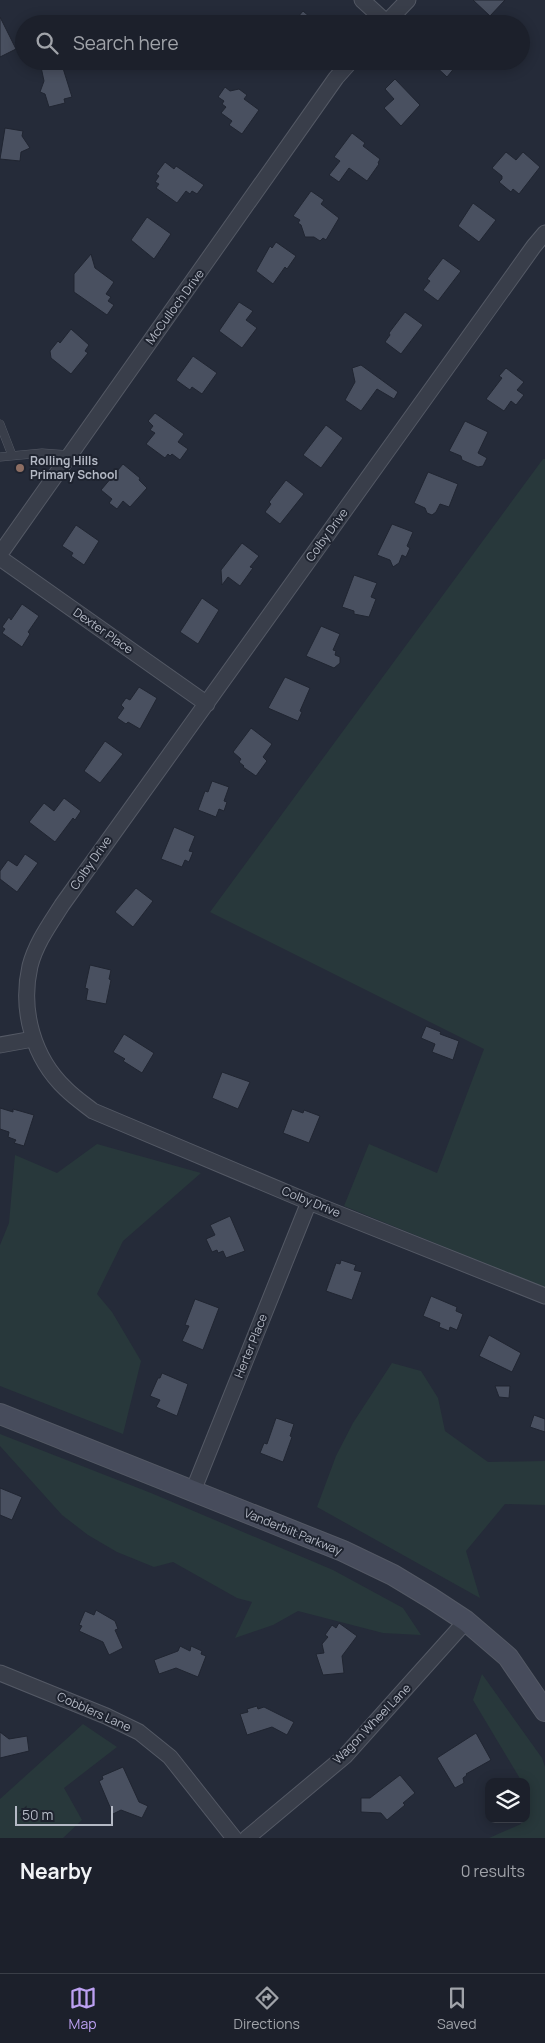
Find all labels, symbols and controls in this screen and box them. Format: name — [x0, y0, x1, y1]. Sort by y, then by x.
search box — [15, 15, 530, 70]
icon: search — [33, 29, 61, 57]
text: Search here — [73, 30, 179, 56]
street label: McCulloch Drive — [141, 266, 208, 348]
place label: Rolling Hills Primary School — [30, 452, 118, 483]
marker: Rolling Hills Primary School — [14, 462, 26, 474]
street label: Colby Drive — [301, 505, 352, 565]
street label: Dexter Place — [70, 604, 137, 658]
street label: Colby Drive — [66, 832, 115, 893]
street label: Colby Drive — [279, 1182, 343, 1221]
street label: Herter Place — [230, 1311, 271, 1381]
street label: Vanderbilt Parkway — [242, 1504, 345, 1559]
street label: Wagon Wheel Lane — [329, 1680, 414, 1768]
street label: Cobblers Lane — [54, 1688, 134, 1735]
map controls — [485, 1778, 530, 1823]
button: layers — [485, 1778, 530, 1823]
scale bar — [15, 1803, 112, 1826]
text: 50 m — [22, 1805, 53, 1824]
text: Nearby — [20, 1857, 92, 1885]
text: 0 results — [461, 1860, 525, 1882]
tab: Map — [69, 1984, 97, 2033]
tab: Directions — [234, 1984, 300, 2033]
tab: Saved — [437, 1984, 476, 2033]

